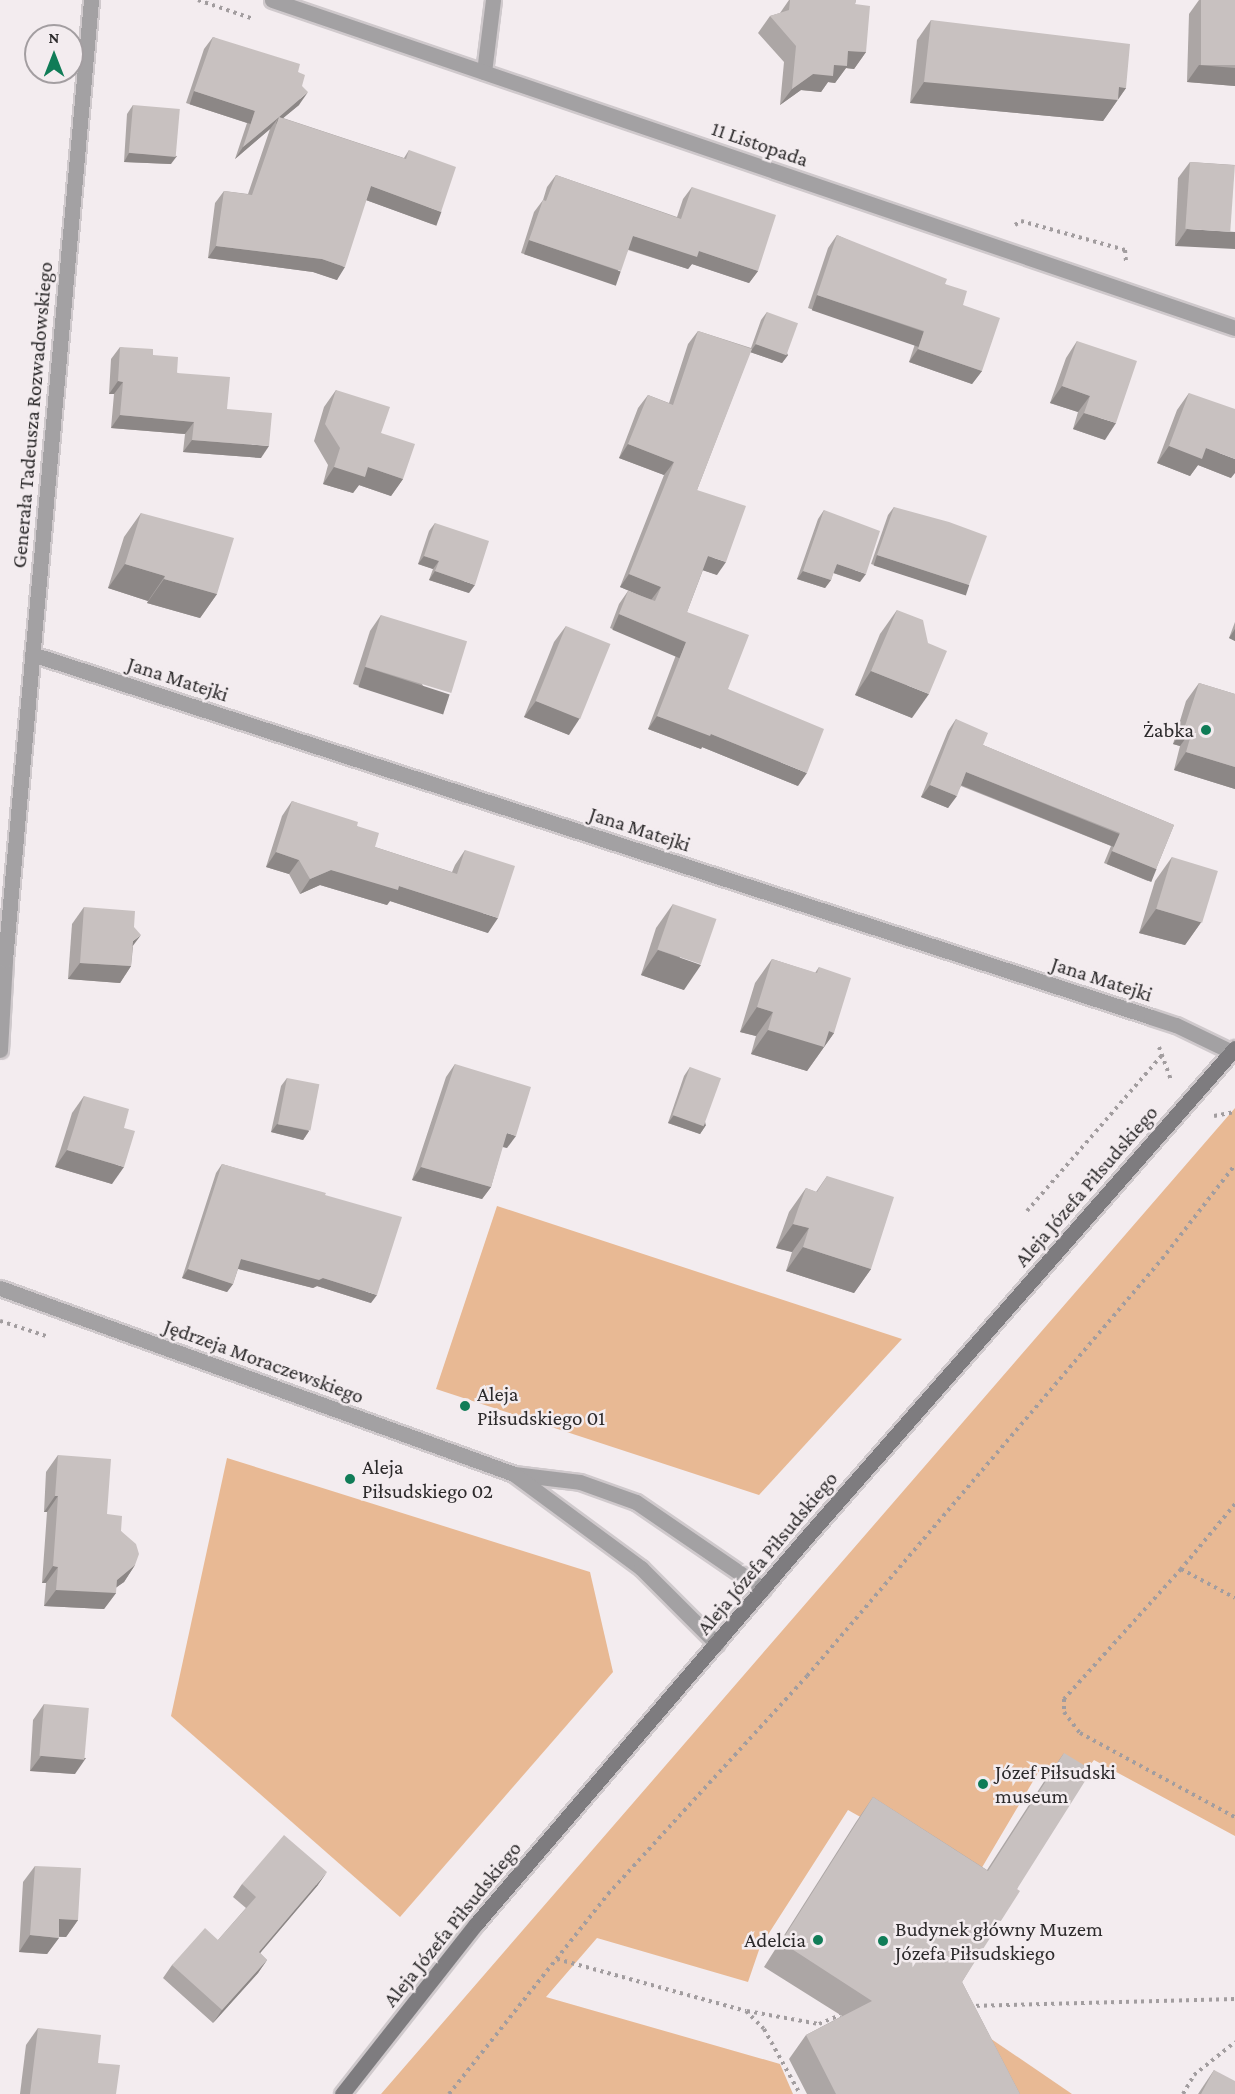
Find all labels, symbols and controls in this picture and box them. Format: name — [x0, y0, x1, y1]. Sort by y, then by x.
north arrow — [24, 24, 84, 84]
text: N — [49, 29, 59, 46]
street label: 11 Listopada — [708, 116, 812, 172]
street label: Generała Tadeusza Rozwadowskiego — [6, 261, 58, 569]
street label: Jana Matejki — [124, 651, 232, 707]
place label: Żabka — [1143, 717, 1194, 743]
marker: Żabka — [1199, 723, 1213, 737]
street label: Jana Matejki — [586, 801, 694, 857]
street label: Jana Matejki — [1048, 951, 1156, 1007]
street label: Aleja Józefa Piłsudskiego — [1009, 1100, 1163, 1272]
street label: Jędrzeja Moraczewskiego — [161, 1313, 367, 1409]
place label: Aleja Piłsudskiego 01 — [477, 1381, 605, 1431]
marker: Aleja Piłsudskiego 01 — [458, 1399, 472, 1413]
place label: Aleja Piłsudskiego 02 — [362, 1454, 493, 1504]
street label: Aleja Józefa Piłsudskiego — [691, 1466, 843, 1640]
marker: Aleja Piłsudskiego 02 — [343, 1472, 357, 1486]
place label: Józef Piłsudski museum — [995, 1759, 1116, 1809]
marker: Józef Piłsudski museum — [976, 1777, 990, 1791]
street label: Aleja Józefa Piłsudskiego — [378, 1836, 526, 2012]
place label: Budynek główny Muzem Józefa Piłsudskiego — [895, 1916, 1103, 1966]
place label: Adelcia — [744, 1927, 806, 1953]
marker: Adelcia — [811, 1933, 825, 1947]
marker: Budynek główny Muzem Józefa Piłsudskiego — [876, 1934, 890, 1948]

